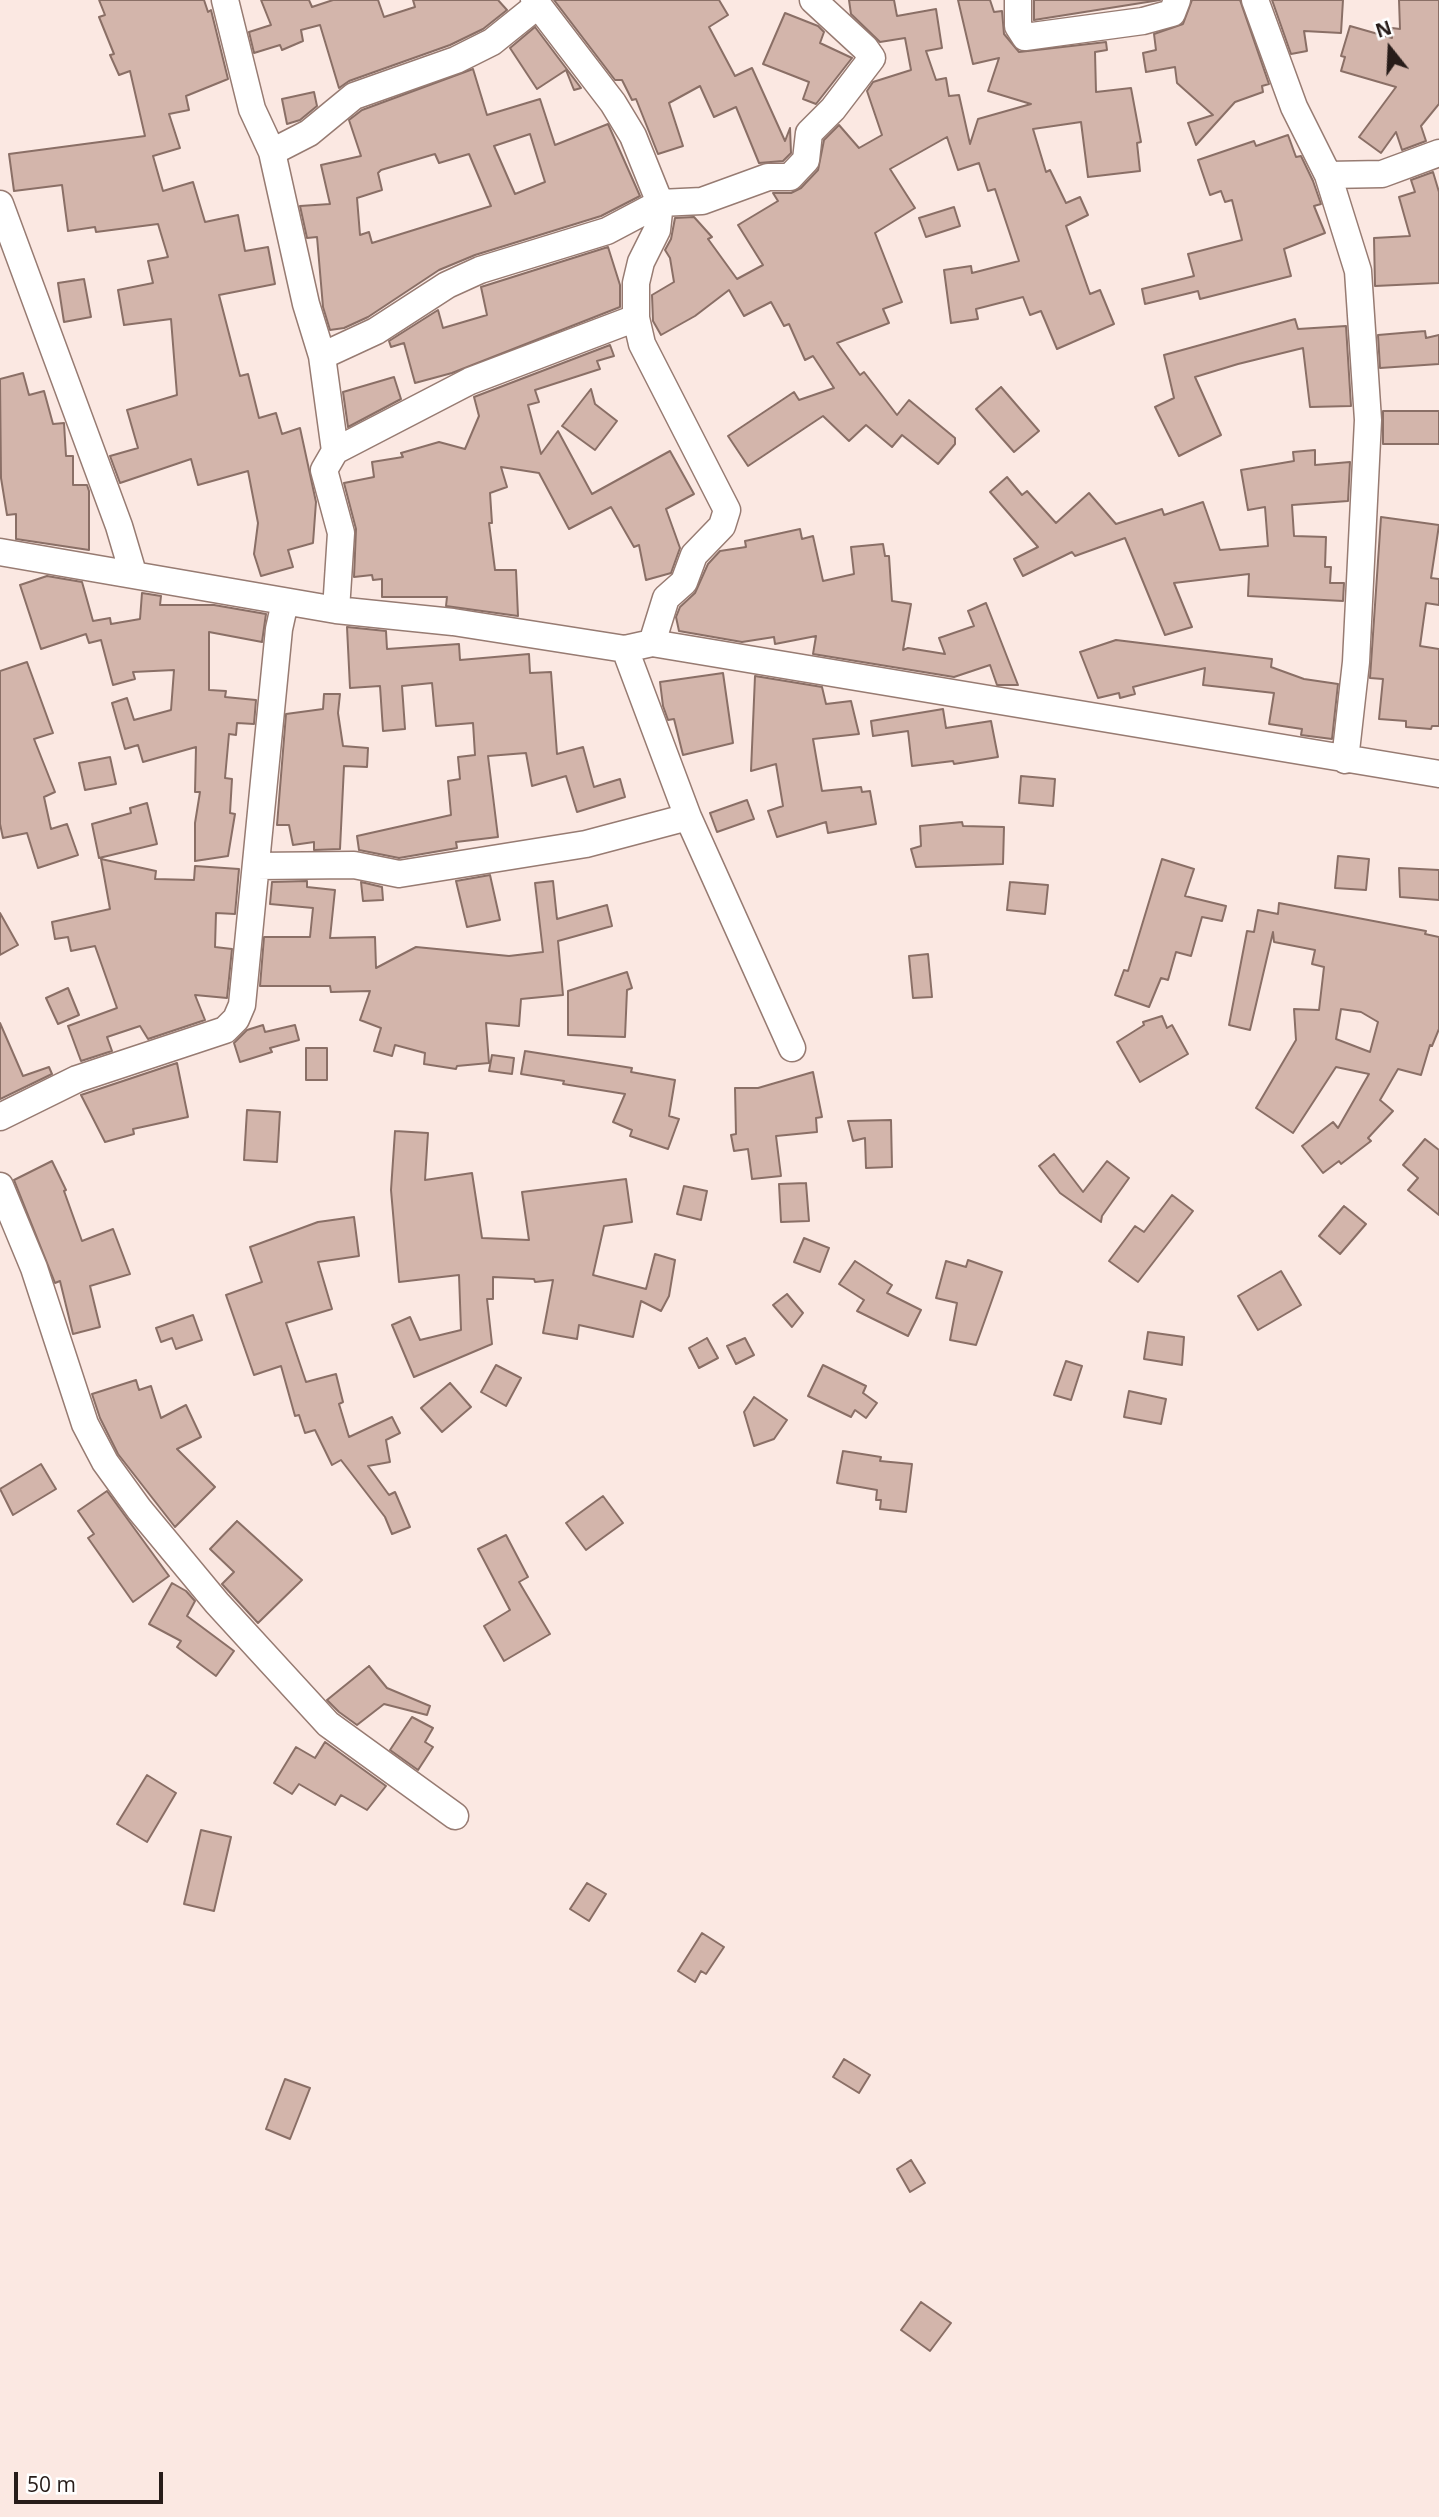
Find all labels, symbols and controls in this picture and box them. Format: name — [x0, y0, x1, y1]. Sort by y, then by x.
north arrow — [1355, 14, 1425, 84]
text: N — [1372, 14, 1395, 44]
scale bar — [18, 2458, 166, 2502]
text: 50 m — [27, 2470, 76, 2498]

